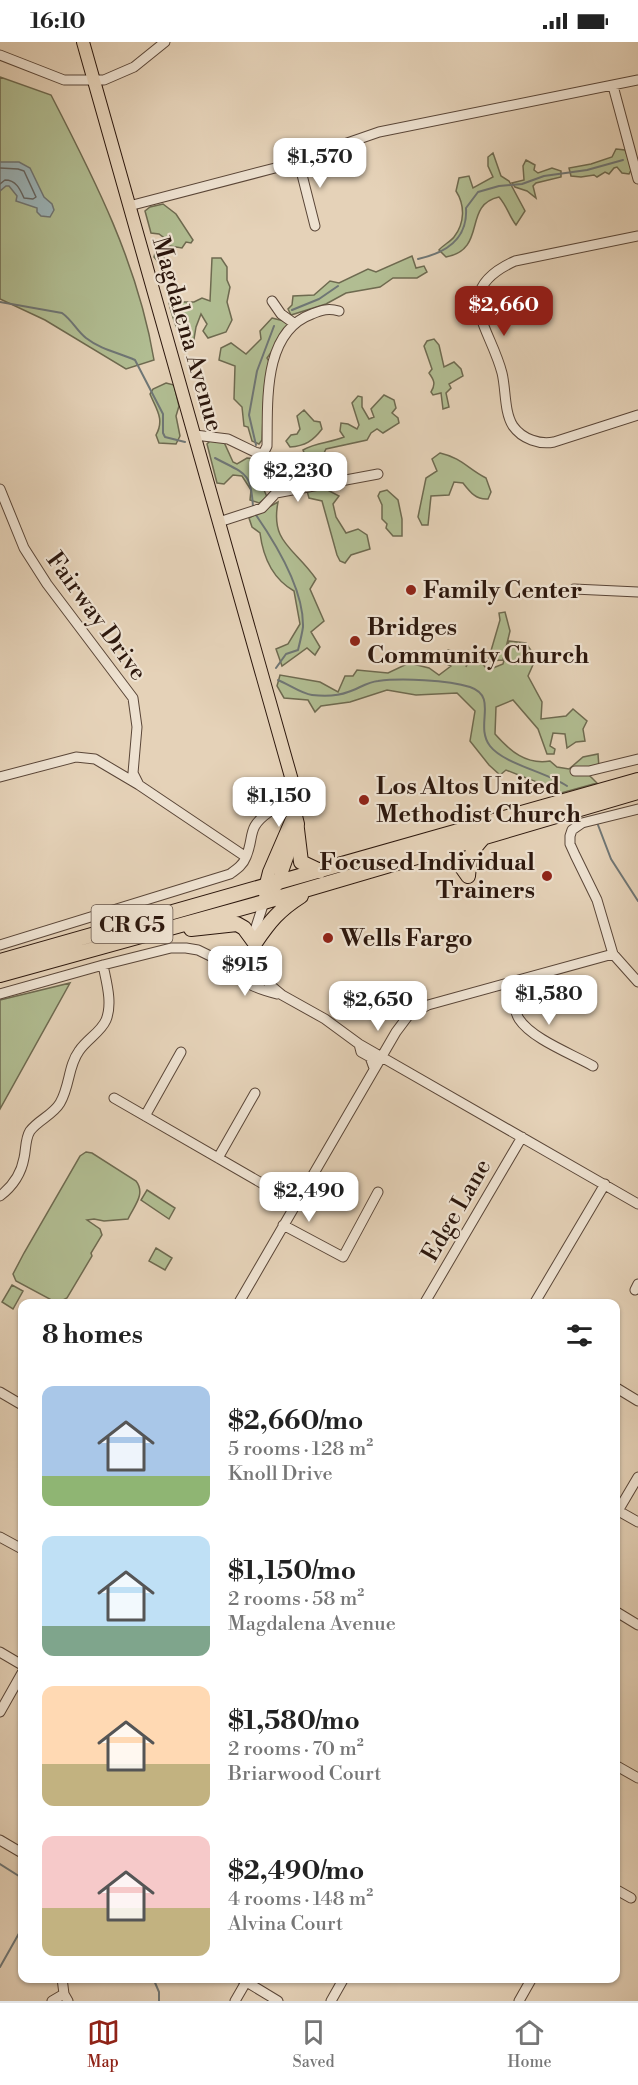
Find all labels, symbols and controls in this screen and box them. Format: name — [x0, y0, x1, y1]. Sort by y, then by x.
text: 16:10 — [30, 8, 86, 35]
pin: $1,570 — [271, 138, 369, 189]
text: $1,570 — [287, 145, 353, 170]
street label: Magdalena Avenue — [145, 233, 229, 435]
pin: $2,660 — [455, 286, 553, 337]
text: $2,660 — [469, 293, 539, 318]
pin: $2,230 — [249, 452, 347, 503]
text: $2,230 — [263, 459, 333, 484]
street label: Fairway Drive — [39, 546, 153, 687]
place label: Family Center — [423, 576, 582, 606]
marker: Family Center — [404, 583, 418, 597]
place label: Bridges Community Church — [367, 613, 589, 671]
marker: Bridges Community Church — [348, 634, 362, 648]
place label: Los Altos United Methodist Church — [376, 772, 581, 830]
pin: $1,150 — [230, 777, 328, 828]
text: $1,150 — [247, 784, 311, 809]
marker: Los Altos United Methodist Church — [357, 793, 371, 807]
place label: Focused Individual Trainers — [320, 848, 535, 906]
marker: Focused Individual Trainers — [540, 869, 554, 883]
road number: CR G5 — [92, 905, 172, 943]
place label: Wells Fargo — [339, 924, 473, 954]
marker: Wells Fargo — [321, 931, 335, 945]
pin: $915 — [209, 946, 281, 997]
text: $915 — [222, 953, 268, 978]
pin: $1,580 — [500, 975, 598, 1026]
pin: $2,650 — [329, 981, 427, 1032]
text: $1,580 — [515, 982, 583, 1007]
text: $2,650 — [343, 988, 413, 1013]
street label: Edge Lane — [415, 1154, 498, 1267]
pin: $2,490 — [260, 1172, 358, 1223]
text: $2,490 — [273, 1179, 345, 1204]
text: 8 homes — [42, 1319, 143, 1351]
icon: filters — [563, 1319, 596, 1352]
text: $2,660/mo — [228, 1405, 363, 1437]
icon: home — [90, 1410, 162, 1482]
text: 5 rooms · 128 m² — [228, 1437, 373, 1462]
text: Knoll Drive — [228, 1462, 333, 1487]
text: $1,150/mo — [228, 1555, 356, 1587]
icon: home — [90, 1560, 162, 1632]
text: 2 rooms · 58 m² — [228, 1587, 364, 1612]
text: Magdalena Avenue — [228, 1612, 396, 1637]
text: $1,580/mo — [228, 1705, 360, 1737]
icon: home — [90, 1710, 162, 1782]
text: 2 rooms · 70 m² — [228, 1737, 364, 1762]
text: Briarwood Court — [228, 1762, 381, 1787]
text: $2,490/mo — [228, 1855, 364, 1887]
icon: home — [90, 1860, 162, 1932]
text: 4 rooms · 148 m² — [228, 1887, 373, 1912]
text: Alvina Court — [228, 1912, 343, 1937]
tab: Map — [87, 2016, 120, 2072]
tab: Saved — [293, 2016, 335, 2072]
tab: Home — [508, 2016, 551, 2072]

